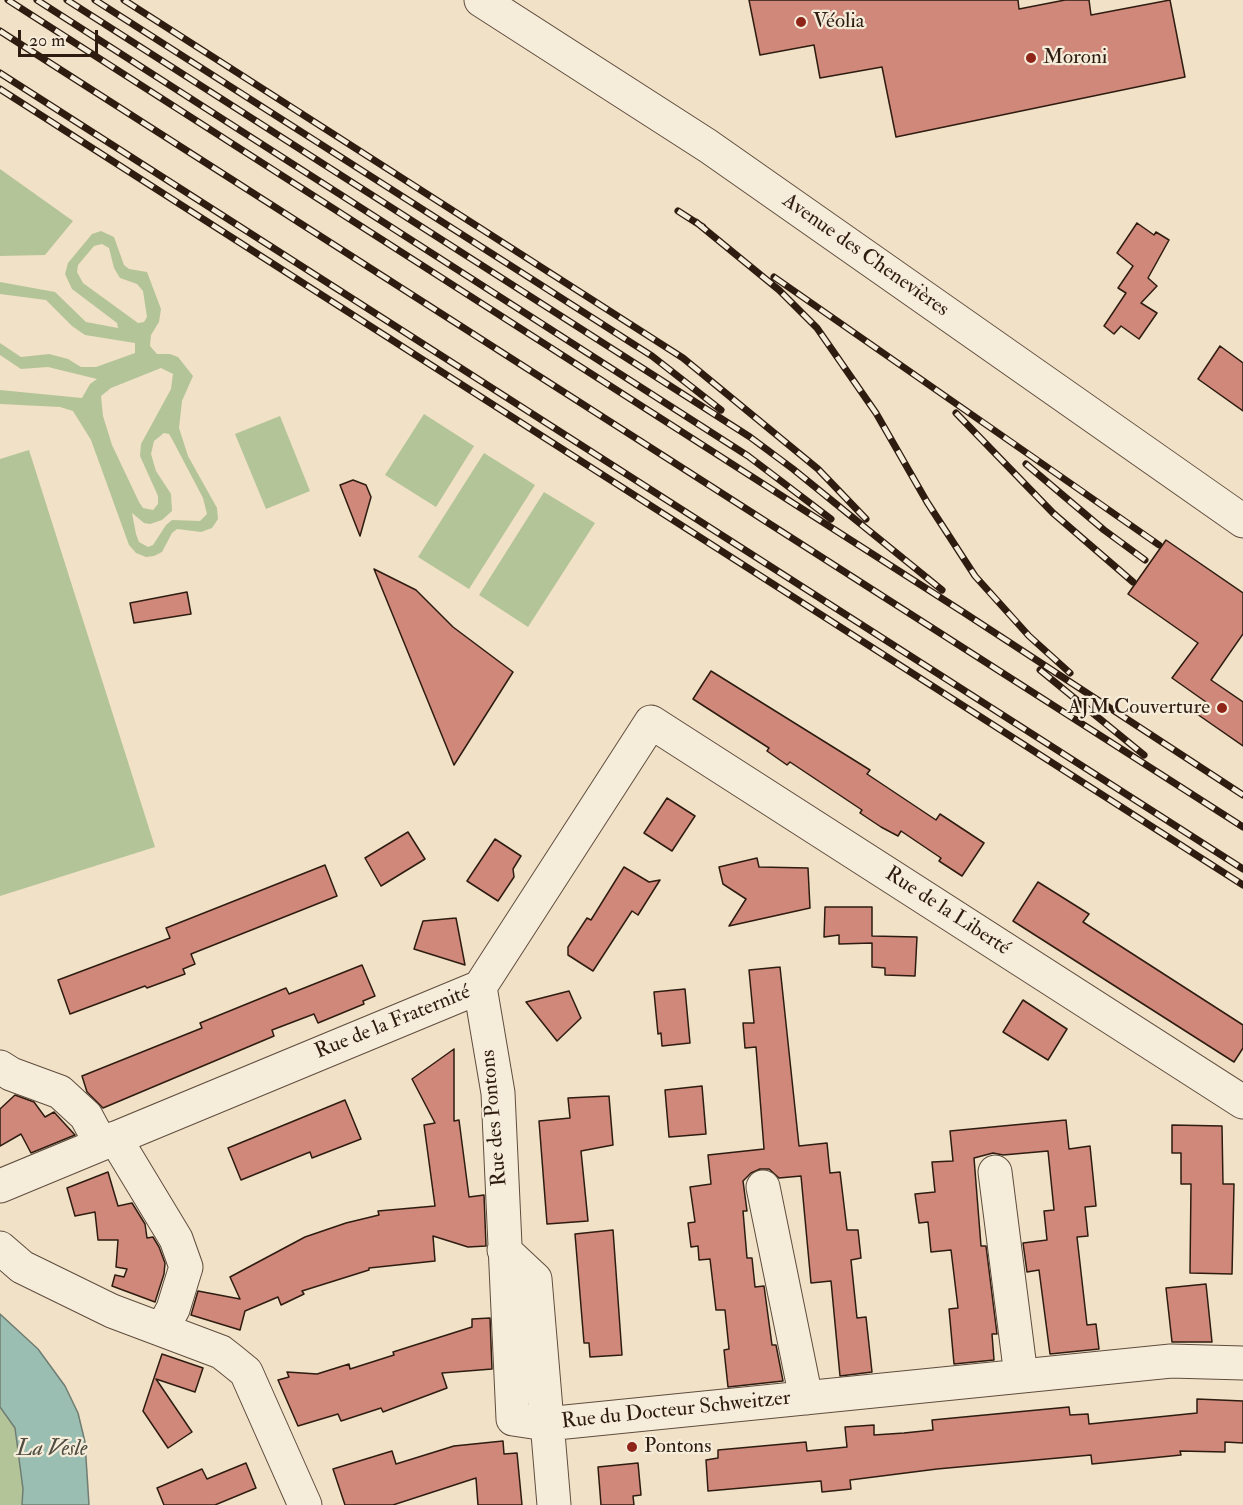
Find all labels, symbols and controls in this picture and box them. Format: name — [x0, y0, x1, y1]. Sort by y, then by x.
place label: Véolia — [813, 9, 865, 35]
marker: Véolia — [794, 15, 808, 29]
scale bar — [21, 18, 100, 56]
text: 20 m — [29, 29, 65, 52]
place label: Moroni — [1043, 45, 1107, 71]
marker: Moroni — [1024, 51, 1038, 65]
street label: Avenue des Chenevières — [777, 189, 953, 323]
place label: AJM Couverture — [1068, 695, 1210, 721]
marker: AJM Couverture — [1215, 701, 1229, 715]
street label: Rue de la Liberté — [880, 862, 1014, 962]
street label: Rue de la Fraternité — [312, 980, 474, 1066]
street label: Rue des Pontons — [476, 1049, 514, 1187]
street label: Rue du Docteur Schweitzer — [560, 1386, 792, 1436]
place label: Pontons — [644, 1434, 711, 1460]
water label: La Vesle — [17, 1437, 87, 1463]
marker: Pontons — [625, 1440, 639, 1454]

